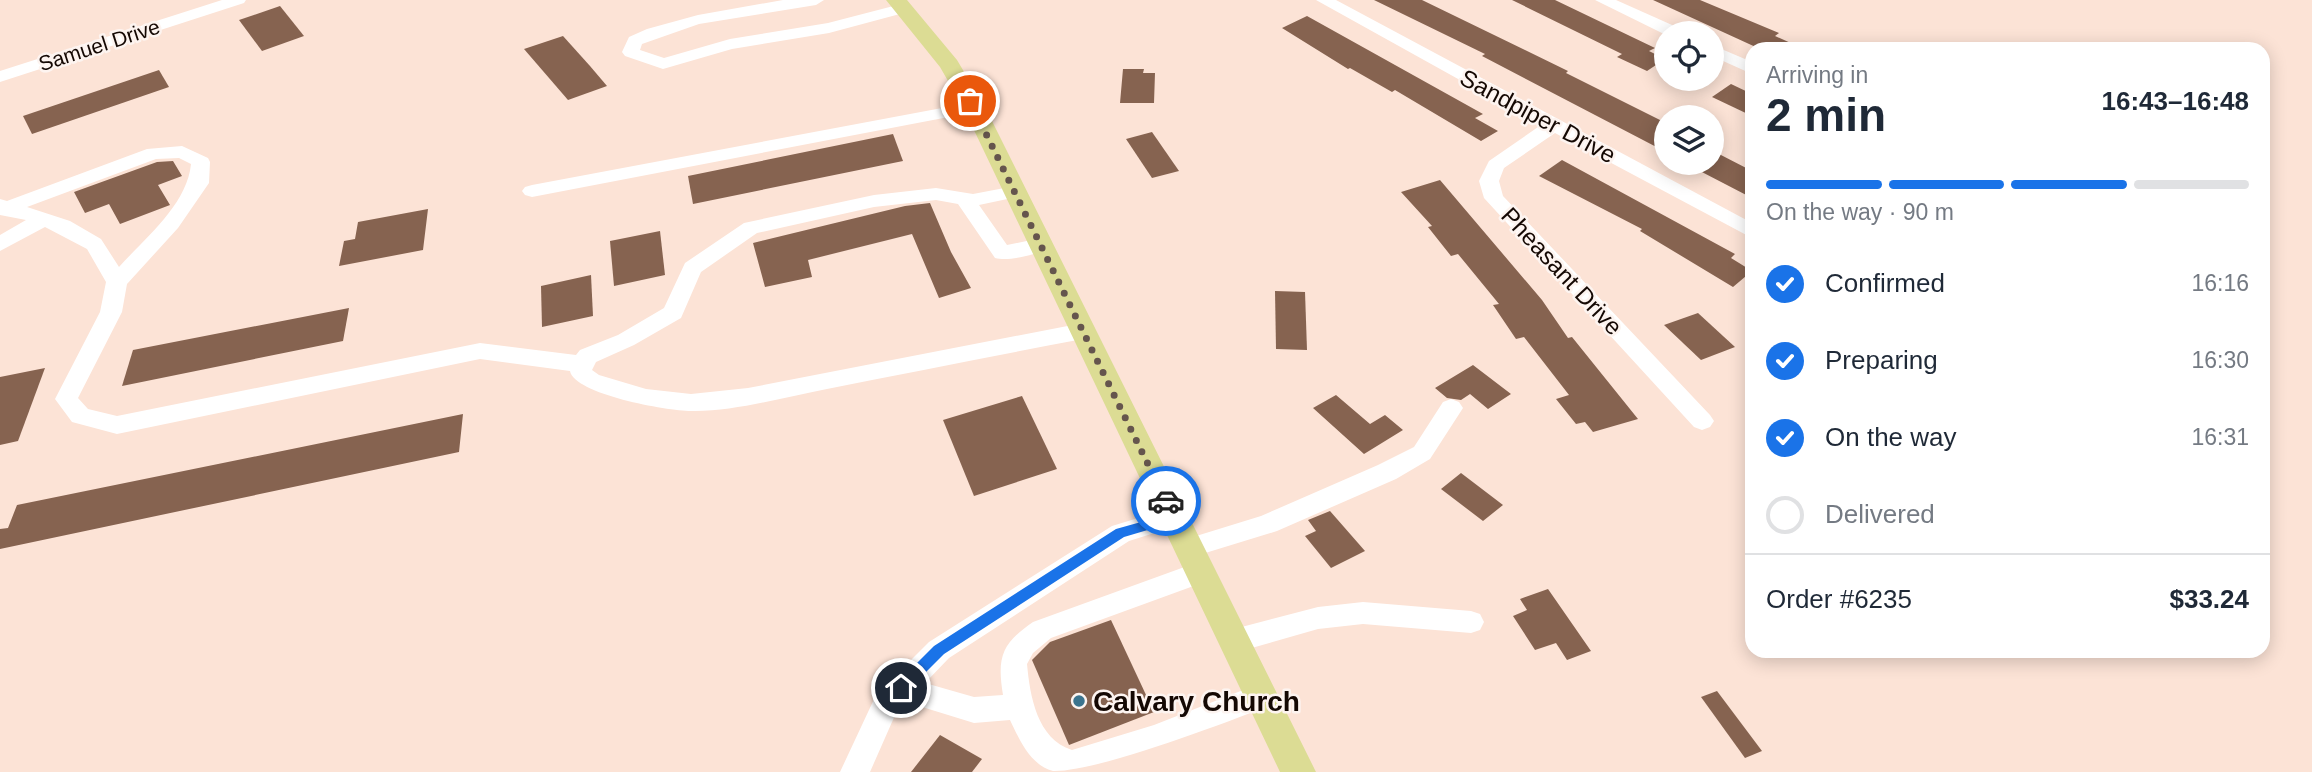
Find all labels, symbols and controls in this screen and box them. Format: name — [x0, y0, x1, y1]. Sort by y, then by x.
street label: Samuel Drive — [36, 15, 162, 75]
map controls — [1654, 21, 1724, 175]
button: locate — [1654, 21, 1724, 91]
text: Arriving in — [1766, 62, 1868, 88]
street label: Sandpiper Drive — [1456, 64, 1620, 168]
pin — [940, 71, 1000, 131]
icon: bag — [951, 82, 989, 120]
text: 16:43–16:48 — [2102, 86, 2249, 116]
text: 2 min — [1766, 89, 1886, 141]
button: layers — [1654, 105, 1724, 175]
text: On the way · 90 m — [1766, 199, 1954, 225]
street label: Pheasant Drive — [1496, 202, 1628, 340]
icon: check — [1766, 265, 1804, 303]
text: Confirmed — [1825, 268, 1945, 298]
text: 16:16 — [2191, 270, 2249, 296]
icon: check — [1766, 342, 1804, 380]
text: Preparing — [1825, 345, 1938, 375]
text: 16:30 — [2191, 347, 2249, 373]
icon: check — [1766, 419, 1804, 457]
text: On the way — [1825, 422, 1957, 452]
text: 16:31 — [2191, 424, 2249, 450]
courier — [1131, 466, 1201, 536]
icon: car — [1147, 482, 1185, 520]
text: Delivered — [1825, 499, 1935, 529]
text: Order #6235 — [1766, 584, 1912, 614]
text: $33.24 — [2169, 584, 2249, 614]
pin — [871, 658, 931, 718]
icon: home — [882, 669, 920, 707]
place label: Calvary Church — [1093, 686, 1300, 717]
marker: Calvary Church — [1071, 693, 1087, 709]

